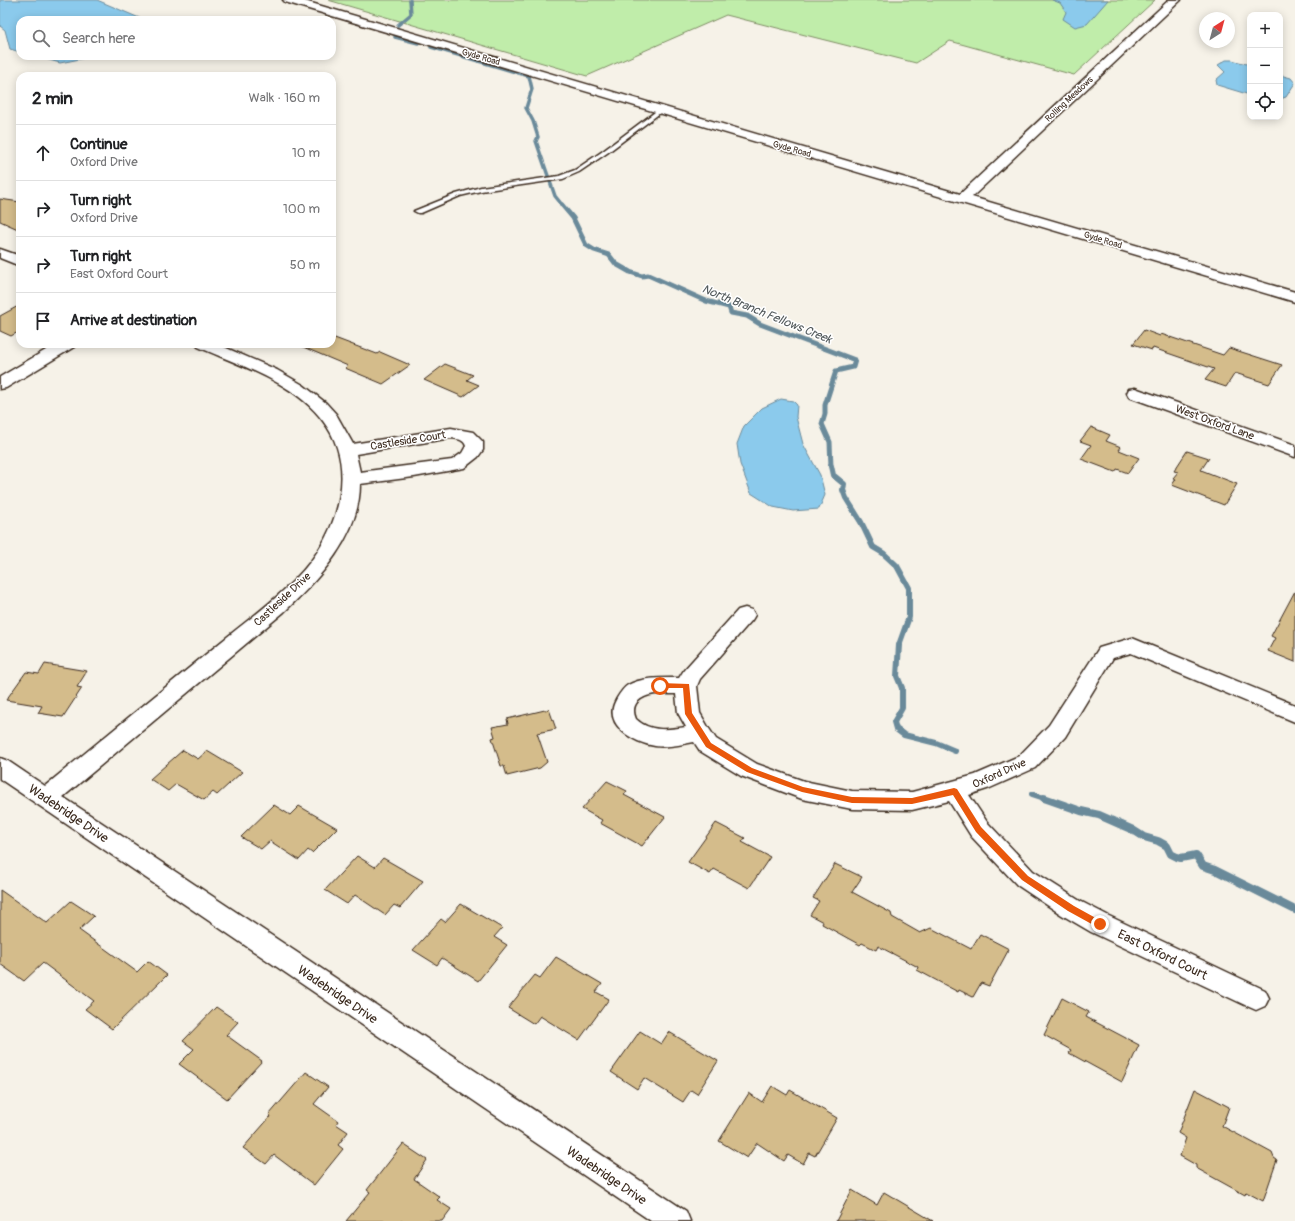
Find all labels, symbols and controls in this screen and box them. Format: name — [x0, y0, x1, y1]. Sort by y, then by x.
north arrow — [1199, 12, 1235, 48]
map controls — [1247, 12, 1283, 120]
button: + — [1247, 12, 1283, 48]
search box — [16, 16, 336, 60]
icon: search — [30, 27, 52, 49]
text: Search here — [62, 29, 135, 48]
street label: Gyde Road — [460, 47, 501, 68]
button: − — [1247, 48, 1283, 84]
street label: Rolling Meadows — [1043, 74, 1096, 124]
button: locate — [1247, 84, 1283, 120]
text: 2 min — [32, 88, 73, 109]
text: Walk · 160 m — [249, 90, 320, 106]
text: Continue — [70, 135, 128, 154]
street label: Gyde Road — [771, 139, 812, 160]
icon: ahead — [32, 142, 54, 164]
text: 10 m — [292, 145, 320, 161]
text: Oxford Drive — [70, 154, 138, 170]
text: Turn right — [70, 191, 131, 210]
icon: right — [32, 198, 54, 220]
text: 100 m — [283, 201, 320, 217]
text: Oxford Drive — [70, 210, 138, 226]
street label: Gyde Road — [1082, 229, 1123, 251]
text: Turn right — [70, 247, 131, 266]
icon: right — [32, 254, 54, 276]
text: 50 m — [290, 257, 320, 273]
text: East Oxford Court — [70, 266, 168, 282]
water label: North Branch Fellows Creek — [700, 282, 835, 348]
icon: arrive — [32, 310, 54, 332]
text: Arrive at destination — [70, 311, 197, 330]
street label: West Oxford Lane — [1174, 402, 1257, 443]
street label: Castleside Court — [369, 428, 447, 453]
street label: Castleside Drive — [251, 569, 314, 629]
route start — [651, 677, 669, 695]
street label: Oxford Drive — [970, 756, 1028, 791]
street label: Wadebridge Drive — [25, 781, 112, 847]
route end — [1091, 915, 1109, 933]
street label: East Oxford Court — [1115, 926, 1211, 984]
street label: Wadebridge Drive — [294, 962, 381, 1028]
street label: Wadebridge Drive — [563, 1143, 650, 1209]

